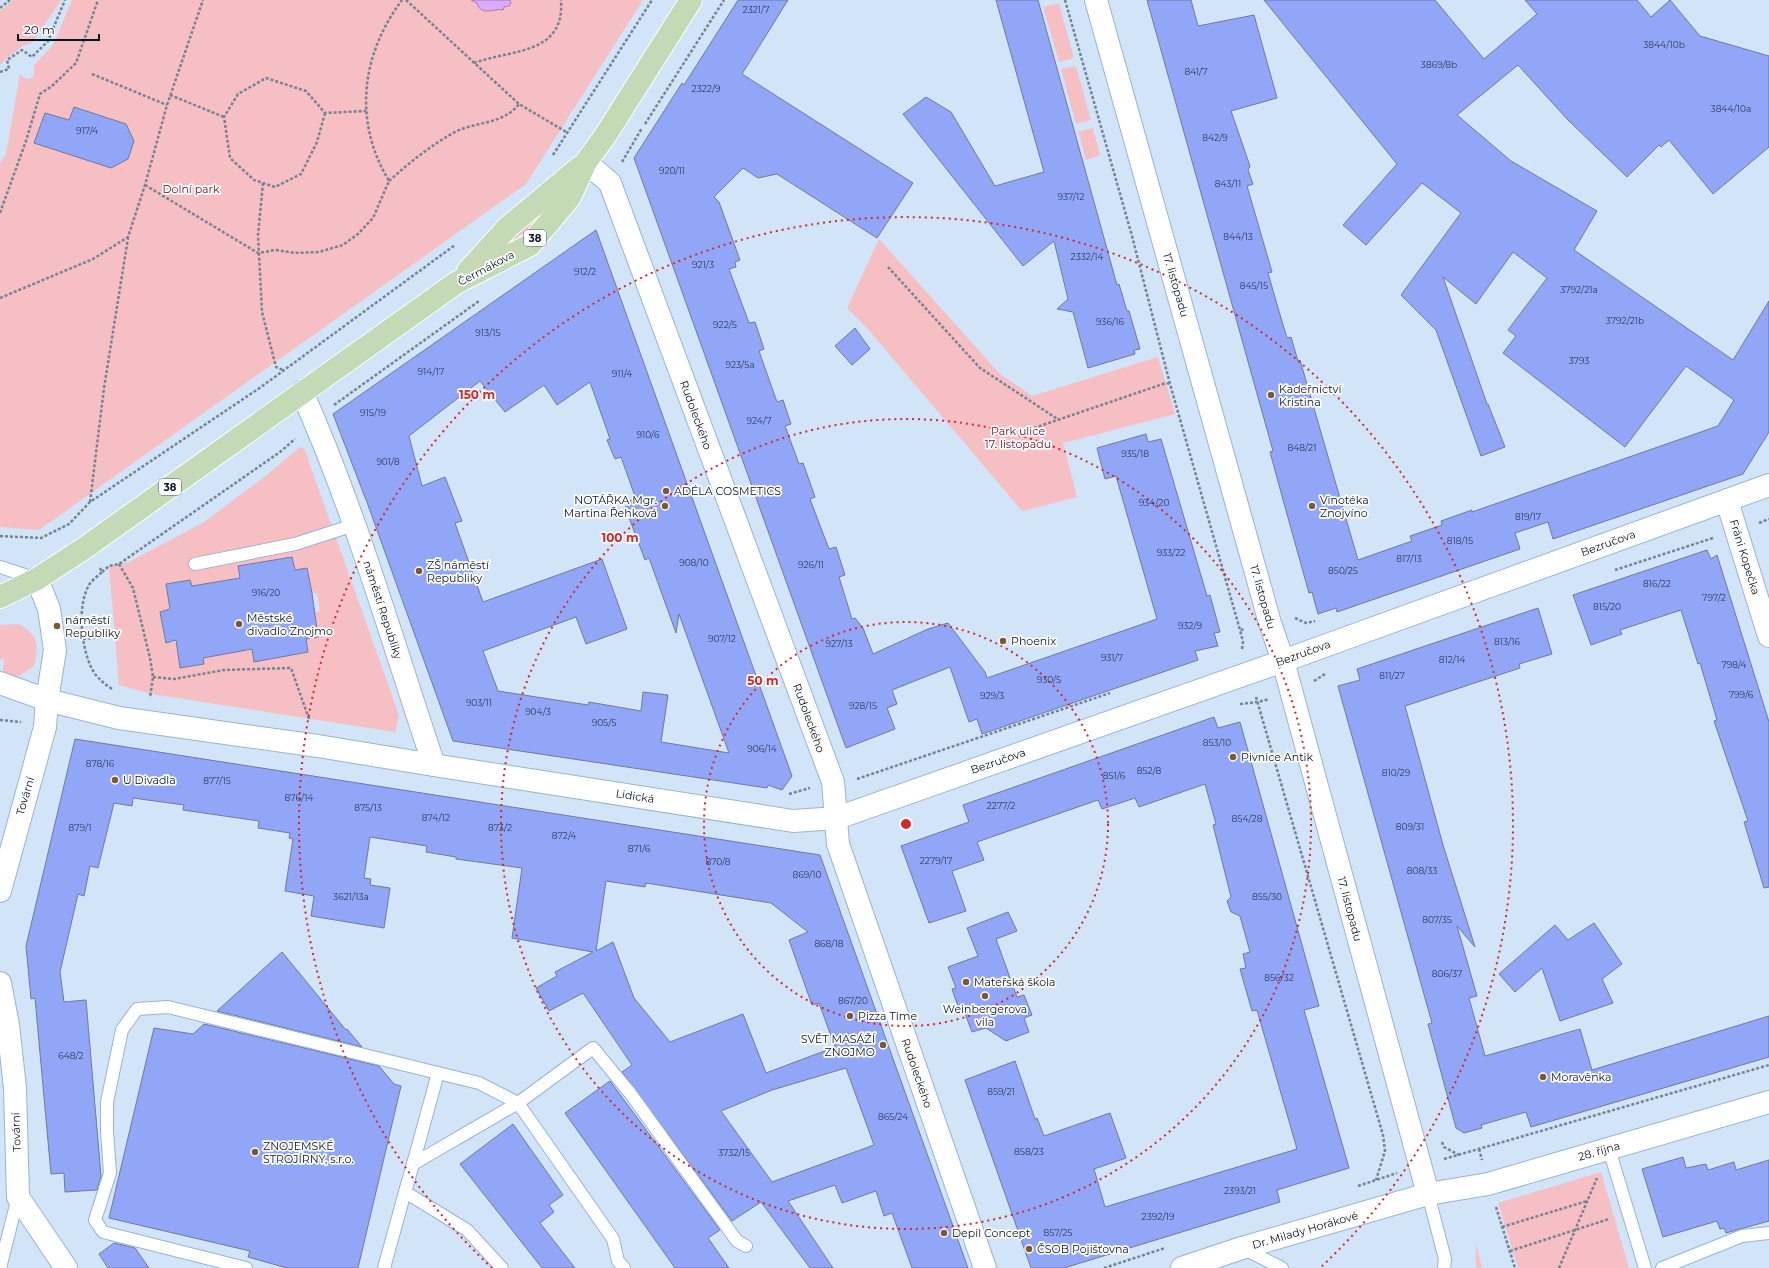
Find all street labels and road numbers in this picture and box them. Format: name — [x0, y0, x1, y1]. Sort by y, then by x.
road number: 38 — [524, 230, 546, 246]
street label: Čermákova — [455, 247, 517, 289]
street label: 17. listopadu — [1160, 251, 1192, 319]
street label: Rudoleckého — [677, 378, 715, 452]
road number: 38 — [159, 479, 181, 495]
street label: Fráni Kopečka — [1727, 518, 1763, 596]
street label: Bezručova — [1579, 527, 1637, 559]
street label: náměstí Republiky — [360, 559, 406, 661]
street label: 17. listopadu — [1247, 563, 1279, 631]
street label: Bezručova — [1274, 637, 1332, 669]
street label: Rudoleckého — [790, 681, 828, 755]
street label: Bezručova — [969, 745, 1027, 777]
street label: Tovární — [13, 774, 37, 817]
street label: Lidická — [615, 786, 655, 806]
street label: 17. listopadu — [1335, 875, 1365, 943]
street label: Rudoleckého — [899, 1036, 935, 1110]
street label: Tovární — [8, 1111, 24, 1152]
street label: 28. října — [1576, 1138, 1622, 1164]
street label: Dr. Milady Horákové — [1250, 1208, 1360, 1252]

